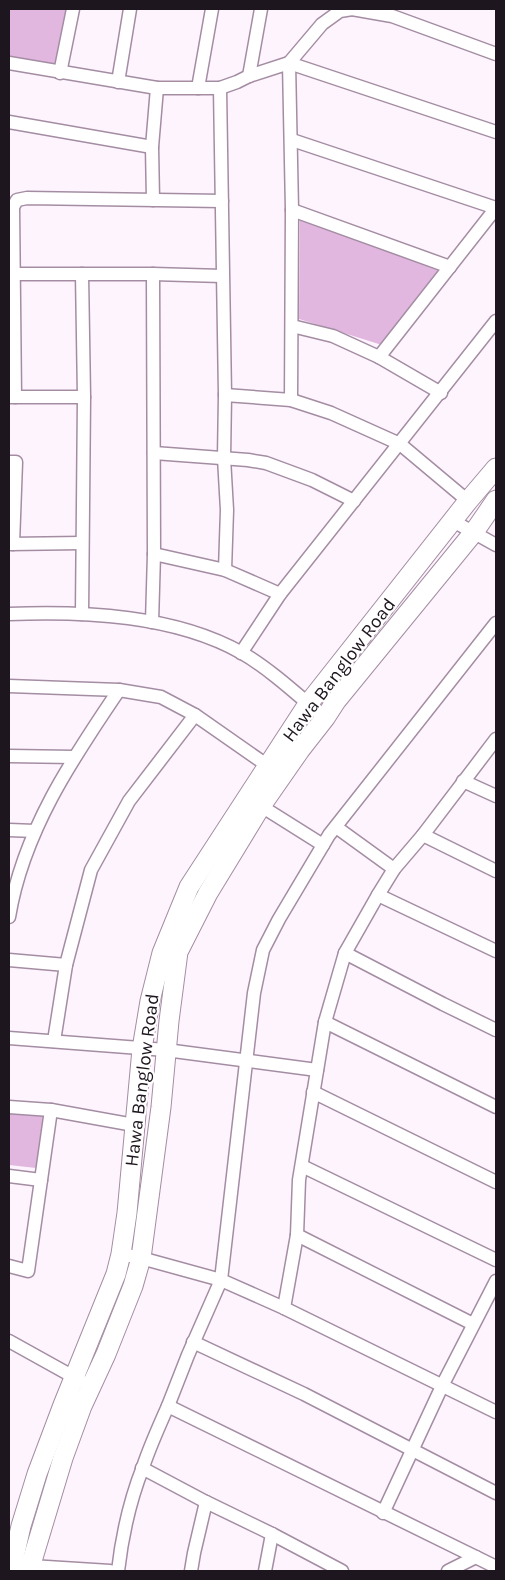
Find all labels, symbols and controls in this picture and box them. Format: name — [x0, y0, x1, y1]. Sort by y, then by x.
street label: Hawa Banglow Road — [278, 594, 400, 746]
street label: Hawa Banglow Road — [120, 992, 164, 1168]

